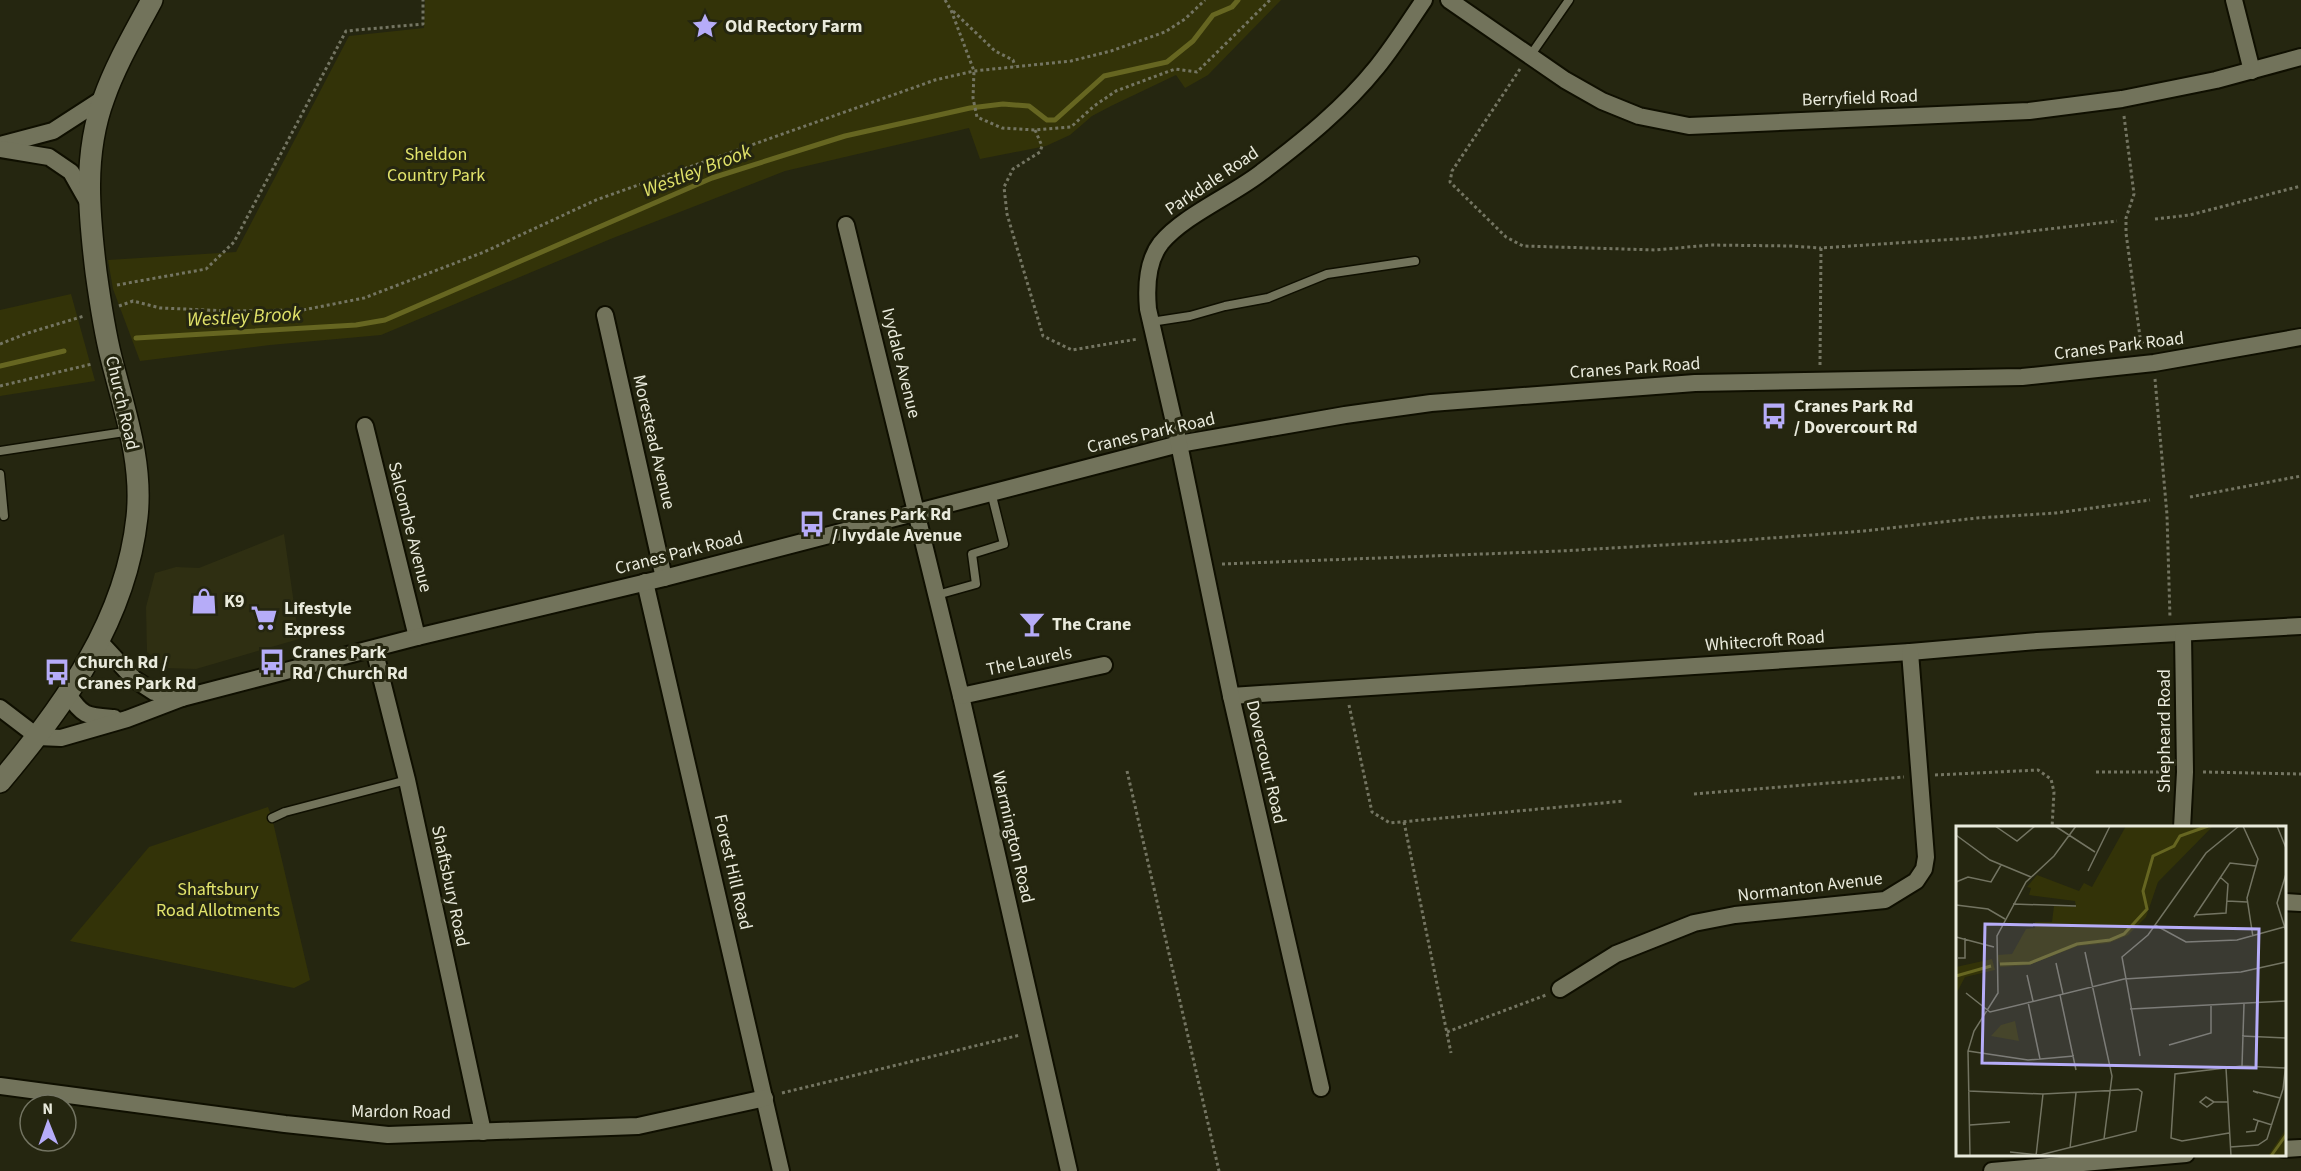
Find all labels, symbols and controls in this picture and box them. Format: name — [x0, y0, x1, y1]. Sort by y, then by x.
place icon: Old Rectory Farm — [690, 11, 720, 41]
place label: Old Rectory Farm — [725, 14, 862, 39]
street label: Berryfield Road — [1801, 83, 1919, 113]
water label: Westley Brook — [639, 137, 756, 205]
street label: Parkdale Road — [1160, 140, 1264, 222]
park label: Sheldon Country Park — [387, 142, 485, 188]
water label: Westley Brook — [186, 300, 302, 334]
street label: Ivydale Avenue — [875, 305, 927, 421]
street label: Cranes Park Road — [2052, 326, 2186, 366]
street label: Cranes Park Road — [1569, 351, 1701, 385]
street label: Church Road — [99, 353, 145, 453]
street label: Morestead Avenue — [626, 372, 682, 512]
place label: Cranes Park Rd / Dovercourt Rd — [1794, 394, 1918, 440]
bus stop icon: Cranes Park Rd / Dovercourt Rd — [1759, 401, 1789, 431]
street label: Cranes Park Road — [1084, 406, 1218, 460]
street label: Salcombe Avenue — [382, 459, 438, 595]
place label: Cranes Park Rd / Ivydale Avenue — [832, 502, 962, 548]
bus stop icon: Cranes Park Rd / Ivydale Avenue — [797, 509, 827, 539]
street label: Cranes Park Road — [612, 525, 746, 581]
shop icon: K9 — [189, 586, 219, 616]
place label: K9 — [224, 589, 245, 614]
place label: Lifestyle Express — [284, 596, 352, 642]
supermarket icon: Lifestyle Express — [249, 603, 279, 633]
bar icon: The Crane — [1017, 609, 1047, 639]
place label: The Crane — [1052, 612, 1131, 637]
street label: Whitecroft Road — [1704, 624, 1826, 658]
place label: Cranes Park Rd / Church Rd — [292, 640, 408, 686]
street label: The Laurels — [984, 640, 1074, 682]
bus stop icon: Cranes Park Rd / Church Rd — [257, 647, 287, 677]
place label: Church Rd / Cranes Park Rd — [77, 650, 196, 696]
bus stop icon: Church Rd / Cranes Park Rd — [42, 657, 72, 687]
street label: Shepheard Road — [2152, 669, 2177, 793]
street label: Dovercourt Road — [1240, 698, 1292, 826]
street label: Warmington Road — [986, 768, 1040, 906]
street label: Forest Hill Road — [708, 812, 758, 932]
street label: Shaftsbury Road — [425, 823, 475, 949]
inset map — [1956, 826, 2286, 1156]
street label: Normanton Avenue — [1736, 866, 1884, 908]
park label: Shaftsbury Road Allotments — [156, 877, 280, 923]
north arrow — [18, 1093, 78, 1153]
text: N — [42, 1098, 53, 1120]
street label: Mardon Road — [351, 1099, 451, 1125]

